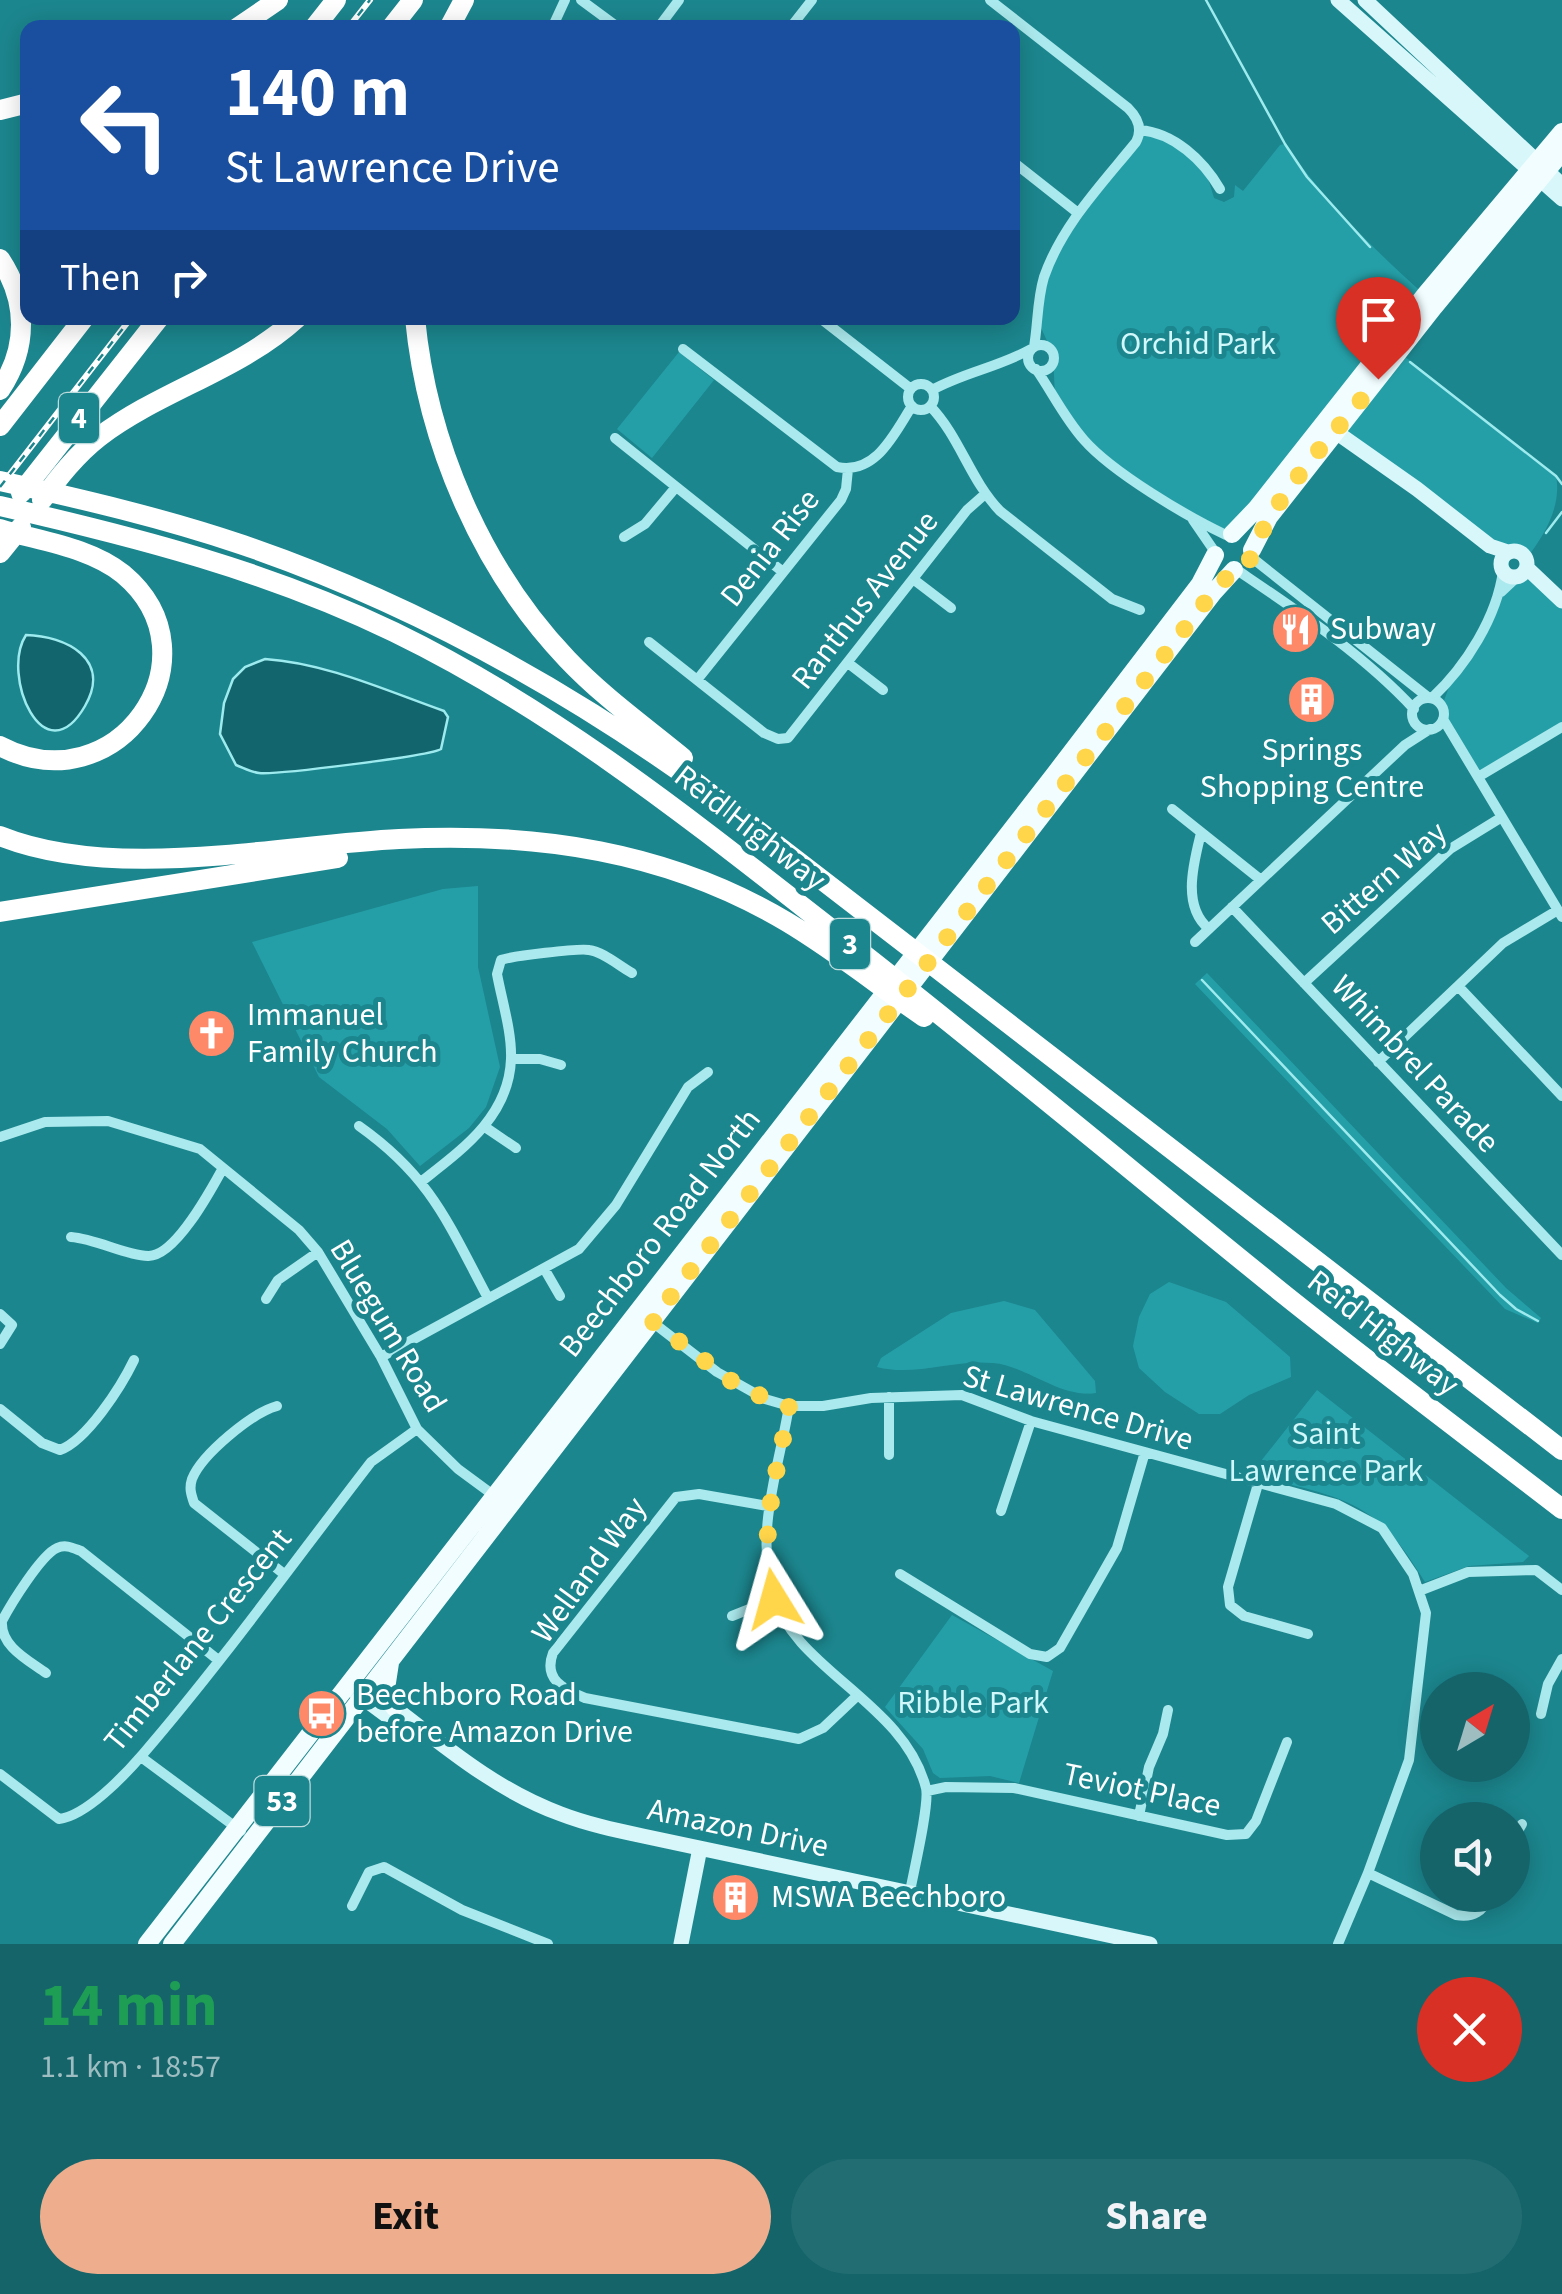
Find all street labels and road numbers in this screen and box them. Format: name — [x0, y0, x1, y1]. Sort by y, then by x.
road number: 4 — [59, 393, 99, 443]
street label: Denia Rise — [709, 479, 831, 617]
street label: Ranthus Avenue — [780, 501, 950, 699]
street label: Reid Highway — [664, 754, 836, 902]
street label: Bittern Way — [1311, 810, 1457, 946]
road number: 3 — [830, 919, 870, 969]
street label: Whimbrel Parade — [1320, 965, 1510, 1163]
street label: Beechboro Road North — [548, 1099, 772, 1367]
street label: Bluegum Road — [318, 1231, 458, 1421]
street label: Reid Highway — [1297, 1259, 1469, 1407]
street label: St Lawrence Drive — [957, 1353, 1199, 1463]
street label: Welland Way — [520, 1487, 658, 1653]
street label: Timberlane Crescent — [93, 1518, 303, 1762]
street label: Teviot Place — [1059, 1751, 1225, 1829]
road number: 53 — [254, 1776, 310, 1826]
street label: Amazon Drive — [643, 1786, 833, 1870]

